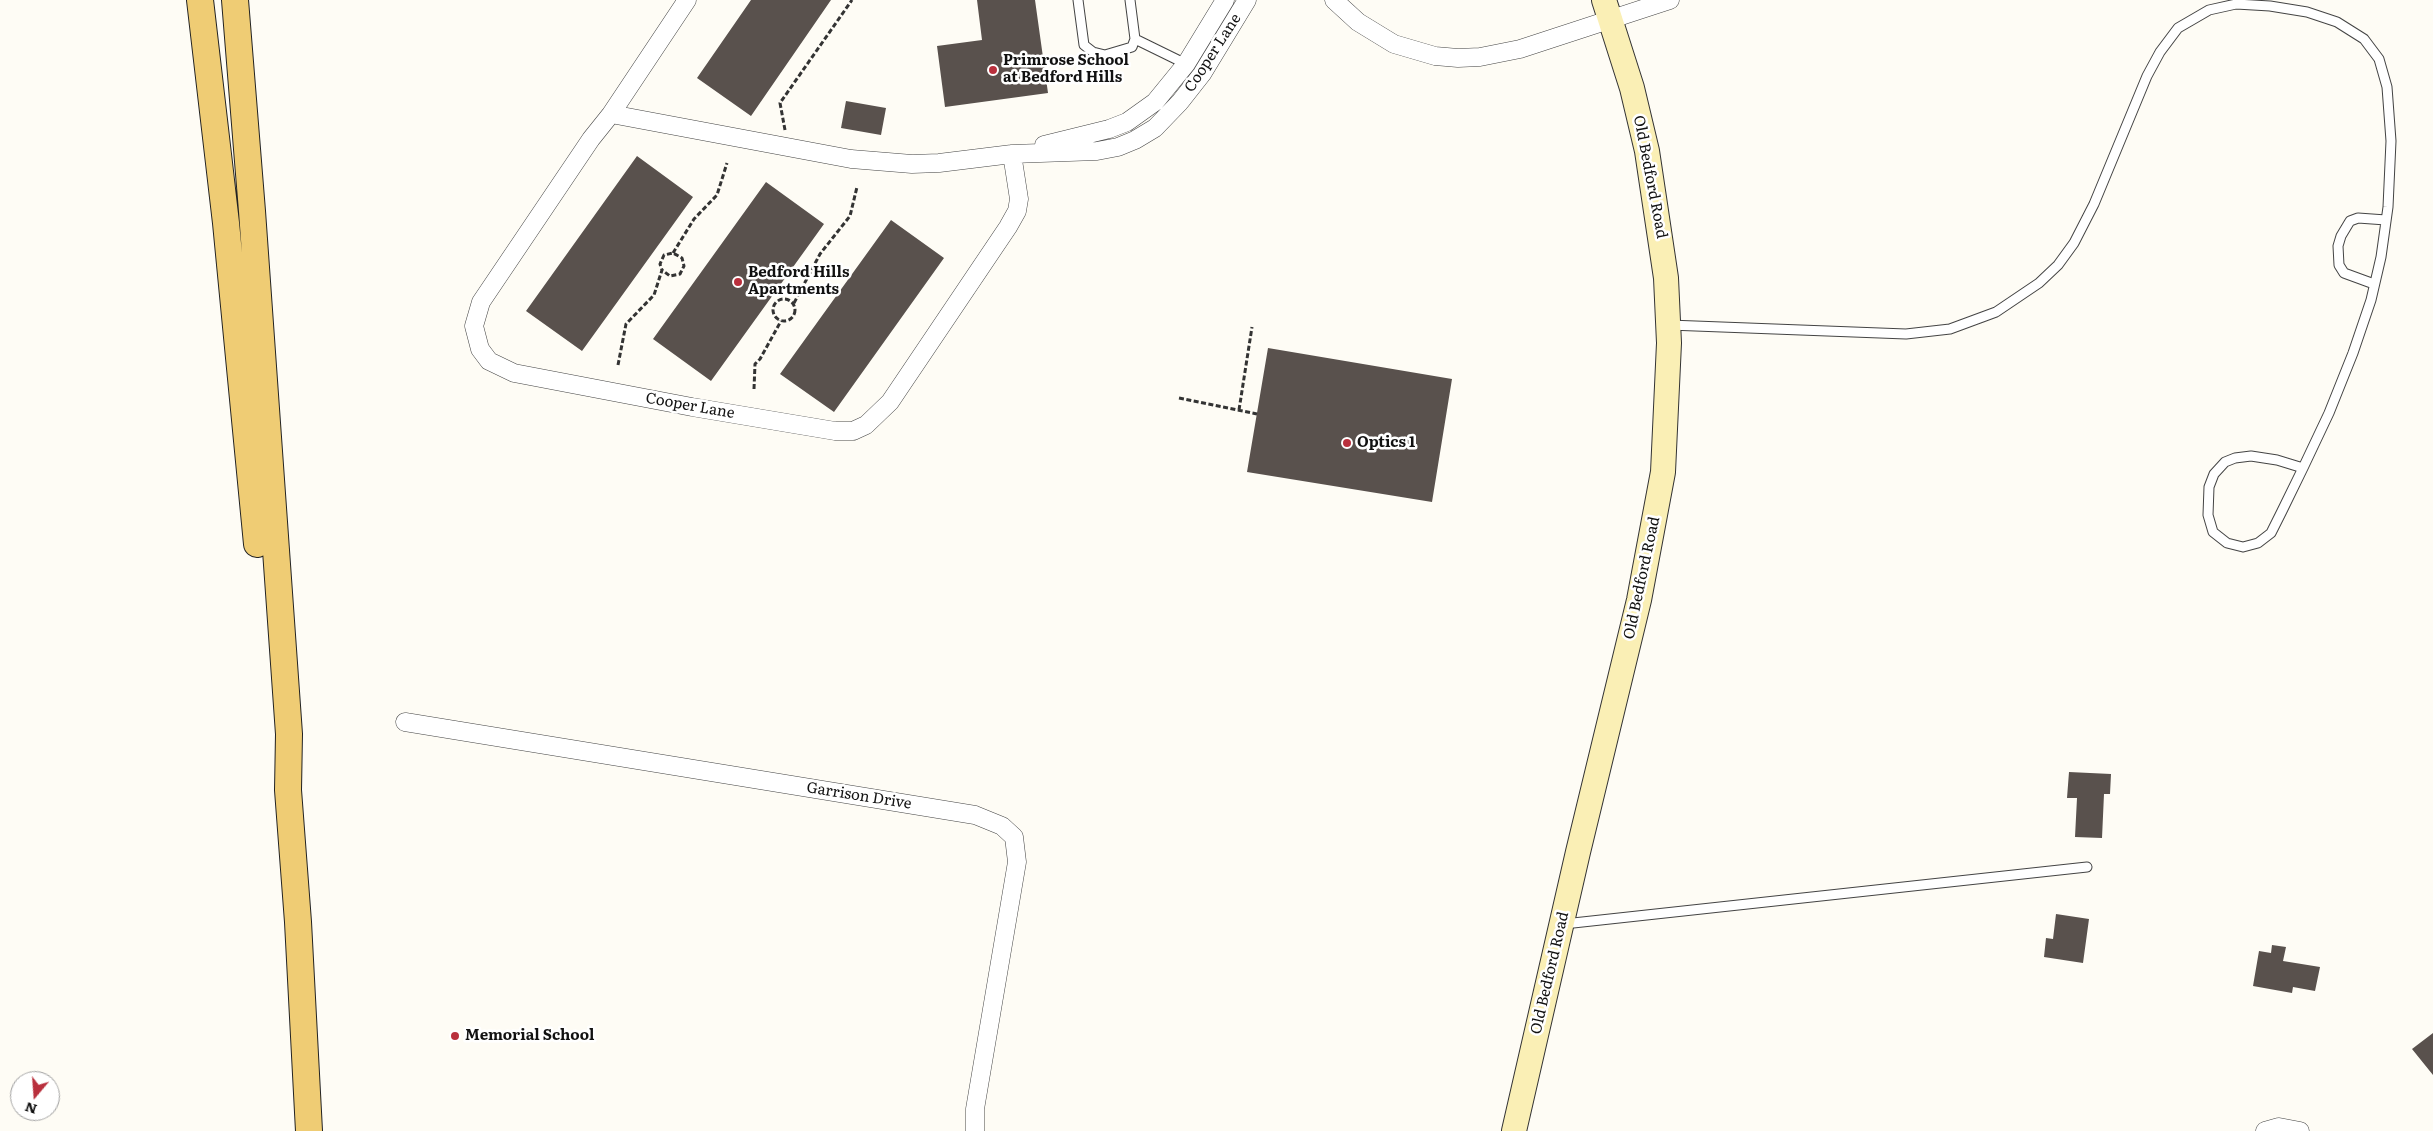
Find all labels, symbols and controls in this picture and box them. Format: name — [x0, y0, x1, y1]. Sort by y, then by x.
street label: Cooper Lane — [1181, 10, 1245, 96]
place label: Primrose School at Bedford Hills — [1003, 52, 1129, 87]
marker: Primrose School at Bedford Hills — [987, 64, 999, 76]
street label: Old Bedford Road — [1629, 114, 1671, 240]
place label: Bedford Hills Apartments — [748, 264, 849, 299]
marker: Bedford Hills Apartments — [732, 276, 744, 288]
street label: Cooper Lane — [644, 389, 736, 423]
place label: Optics 1 — [1357, 434, 1415, 452]
marker: Optics 1 — [1341, 437, 1353, 449]
street label: Old Bedford Road — [1620, 515, 1664, 641]
street label: Garrison Drive — [805, 779, 913, 813]
street label: Old Bedford Road — [1527, 910, 1573, 1036]
place label: Memorial School — [465, 1027, 594, 1045]
marker: Memorial School — [449, 1030, 461, 1042]
north arrow — [10, 1071, 60, 1121]
text: N — [22, 1098, 39, 1121]

